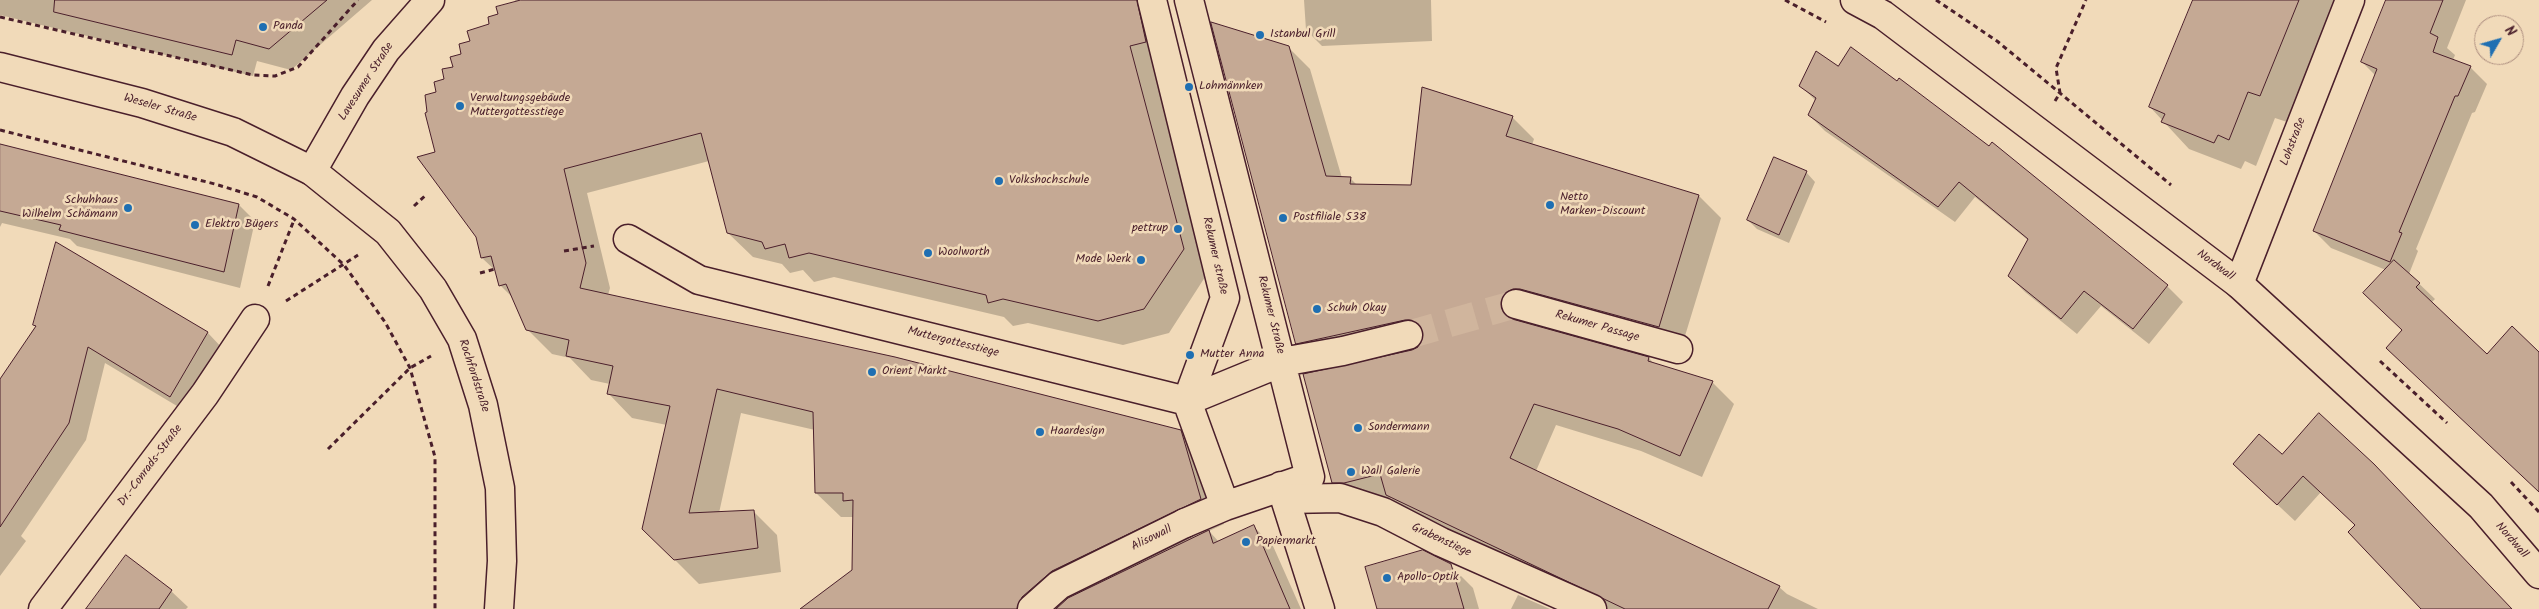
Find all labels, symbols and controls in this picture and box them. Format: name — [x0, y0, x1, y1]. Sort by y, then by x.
north arrow — [2474, 15, 2524, 65]
place label: Panda — [273, 20, 303, 34]
marker: Panda — [257, 21, 269, 33]
text: N — [2499, 21, 2521, 42]
place label: Istanbul Grill — [1270, 28, 1335, 42]
marker: Istanbul Grill — [1254, 29, 1266, 41]
street label: Lavesumer Straße — [336, 40, 398, 124]
place label: Lohmännken — [1199, 80, 1263, 94]
marker: Lohmännken — [1183, 81, 1195, 93]
street label: Weseler Straße — [122, 92, 198, 126]
place label: Verwaltungsgebäude Muttergottesstiege — [470, 92, 570, 120]
marker: Verwaltungsgebäude Muttergottesstiege — [454, 100, 466, 112]
street label: Lohstraße — [2278, 116, 2310, 168]
place label: Volkshochschule — [1009, 174, 1089, 188]
marker: Volkshochschule — [993, 175, 1005, 187]
place label: Netto Marken-Discount — [1560, 191, 1645, 219]
place label: Schuhhaus Wilhelm Schämann — [22, 194, 118, 222]
marker: Netto Marken-Discount — [1544, 199, 1556, 211]
marker: Schuhhaus Wilhelm Schämann — [122, 202, 134, 214]
place label: Postfiliale 538 — [1293, 211, 1366, 225]
marker: Postfiliale 538 — [1277, 212, 1289, 224]
street label: Rekumer straße — [1198, 216, 1230, 296]
place label: Elektro Bügers — [205, 218, 278, 232]
marker: Elektro Bügers — [189, 219, 201, 231]
place label: pettrup — [1132, 222, 1168, 236]
marker: pettrup — [1172, 223, 1184, 235]
place label: Woolworth — [938, 246, 990, 260]
marker: Woolworth — [922, 247, 934, 259]
street label: Nordwall — [2193, 247, 2237, 285]
place label: Mode Werk — [1076, 253, 1131, 267]
marker: Mode Werk — [1135, 254, 1147, 266]
street label: Rekumer Straße — [1253, 274, 1287, 356]
place label: Schuh Okay — [1327, 302, 1386, 316]
marker: Schuh Okay — [1311, 303, 1323, 315]
street label: Rekumer Passage — [1553, 308, 1641, 346]
street label: Muttergottesstiege — [906, 325, 1000, 361]
street label: Rochfordstraße — [454, 338, 492, 414]
place label: Mutter Anna — [1200, 348, 1264, 362]
marker: Mutter Anna — [1184, 349, 1196, 361]
place label: Orient Markt — [882, 365, 947, 379]
marker: Orient Markt — [866, 366, 878, 378]
place label: Sondermann — [1368, 421, 1430, 435]
street label: Dr.-Conrads-Straße — [116, 422, 186, 510]
marker: Sondermann — [1352, 422, 1364, 434]
place label: Haardesign — [1050, 425, 1105, 439]
marker: Haardesign — [1034, 426, 1046, 438]
place label: Wall Galerie — [1361, 465, 1420, 479]
marker: Wall Galerie — [1345, 466, 1357, 478]
street label: Nordwall — [2491, 520, 2531, 562]
street label: Grabenstiege — [1409, 521, 1473, 561]
street label: Alisowall — [1129, 523, 1175, 555]
place label: Papiermarkt — [1256, 535, 1316, 549]
marker: Papiermarkt — [1240, 536, 1252, 548]
place label: Apollo-Optik — [1397, 571, 1459, 585]
marker: Apollo-Optik — [1381, 572, 1393, 584]

